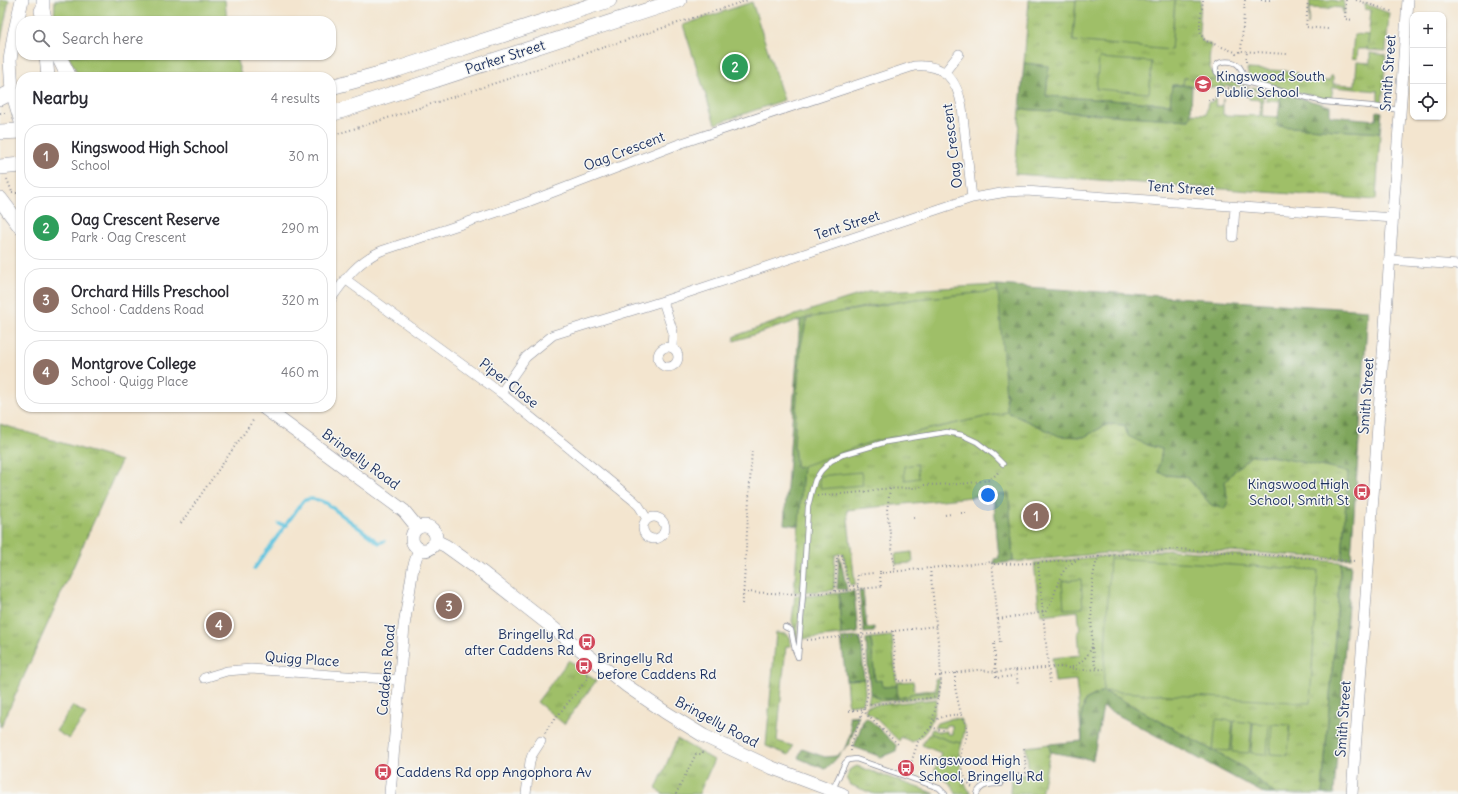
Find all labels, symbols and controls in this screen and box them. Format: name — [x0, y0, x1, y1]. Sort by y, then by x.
map controls — [1410, 12, 1446, 120]
button: + — [1410, 12, 1446, 48]
search box — [16, 16, 336, 60]
icon: search — [30, 27, 52, 49]
text: Search here — [62, 29, 143, 48]
street label: Smith Street — [1376, 34, 1400, 112]
street label: Parker Street — [463, 36, 547, 78]
button: − — [1410, 48, 1446, 84]
pin: 2 — [722, 52, 748, 82]
place label: Kingswood South Public School — [1216, 67, 1325, 101]
school or university icon: Kingswood South Public School — [1193, 74, 1213, 94]
button: locate — [1410, 84, 1446, 120]
text: Nearby — [32, 87, 88, 109]
text: 4 results — [271, 90, 320, 107]
street label: Oag Crescent — [938, 102, 966, 189]
street label: Oag Crescent — [581, 127, 667, 175]
text: Kingswood High School — [71, 138, 228, 157]
text: 1 — [43, 148, 49, 165]
text: 30 m — [289, 148, 319, 165]
text: School — [71, 157, 110, 174]
street label: Tent Street — [1147, 177, 1215, 199]
street label: Tent Street — [812, 206, 882, 244]
text: Oag Crescent Reserve — [71, 210, 220, 229]
text: 2 — [42, 220, 50, 237]
text: 290 m — [281, 220, 319, 237]
text: Park · Oag Crescent — [71, 229, 186, 246]
text: Orchard Hills Preschool — [71, 282, 229, 301]
text: 3 — [42, 292, 50, 309]
text: 320 m — [281, 292, 319, 309]
text: School · Caddens Road — [71, 301, 204, 318]
text: Montgrove College — [71, 354, 196, 373]
street label: Piper Close — [476, 354, 542, 412]
street label: Smith Street — [1354, 357, 1378, 435]
text: 4 — [42, 364, 50, 381]
text: 460 m — [281, 364, 319, 381]
text: School · Quigg Place — [71, 373, 188, 390]
street label: Bringelly Road — [319, 425, 403, 493]
place label: Kingswood High School, Smith St — [1248, 475, 1349, 509]
bus stop icon: Kingswood High School, Smith St — [1352, 482, 1372, 502]
your location — [978, 485, 998, 505]
pin: 1 — [1023, 501, 1049, 531]
pin: 3 — [436, 591, 462, 621]
pin: 4 — [206, 610, 232, 640]
street label: Caddens Road — [373, 624, 399, 716]
place label: Bringelly Rd after Caddens Rd — [464, 625, 574, 659]
bus stop icon: Bringelly Rd after Caddens Rd — [577, 632, 597, 652]
street label: Quigg Place — [264, 647, 340, 671]
place label: Bringelly Rd before Caddens Rd — [597, 649, 717, 683]
bus stop icon: Bringelly Rd before Caddens Rd — [574, 656, 594, 676]
street label: Smith Street — [1331, 680, 1355, 758]
street label: Bringelly Road — [672, 692, 762, 752]
place label: Kingswood High School, Bringelly Rd — [919, 751, 1043, 785]
bus stop icon: Kingswood High School, Bringelly Rd — [896, 758, 916, 778]
bus stop icon: Caddens Rd opp Angophora Av — [373, 762, 393, 782]
place label: Caddens Rd opp Angophora Av — [396, 763, 592, 781]

